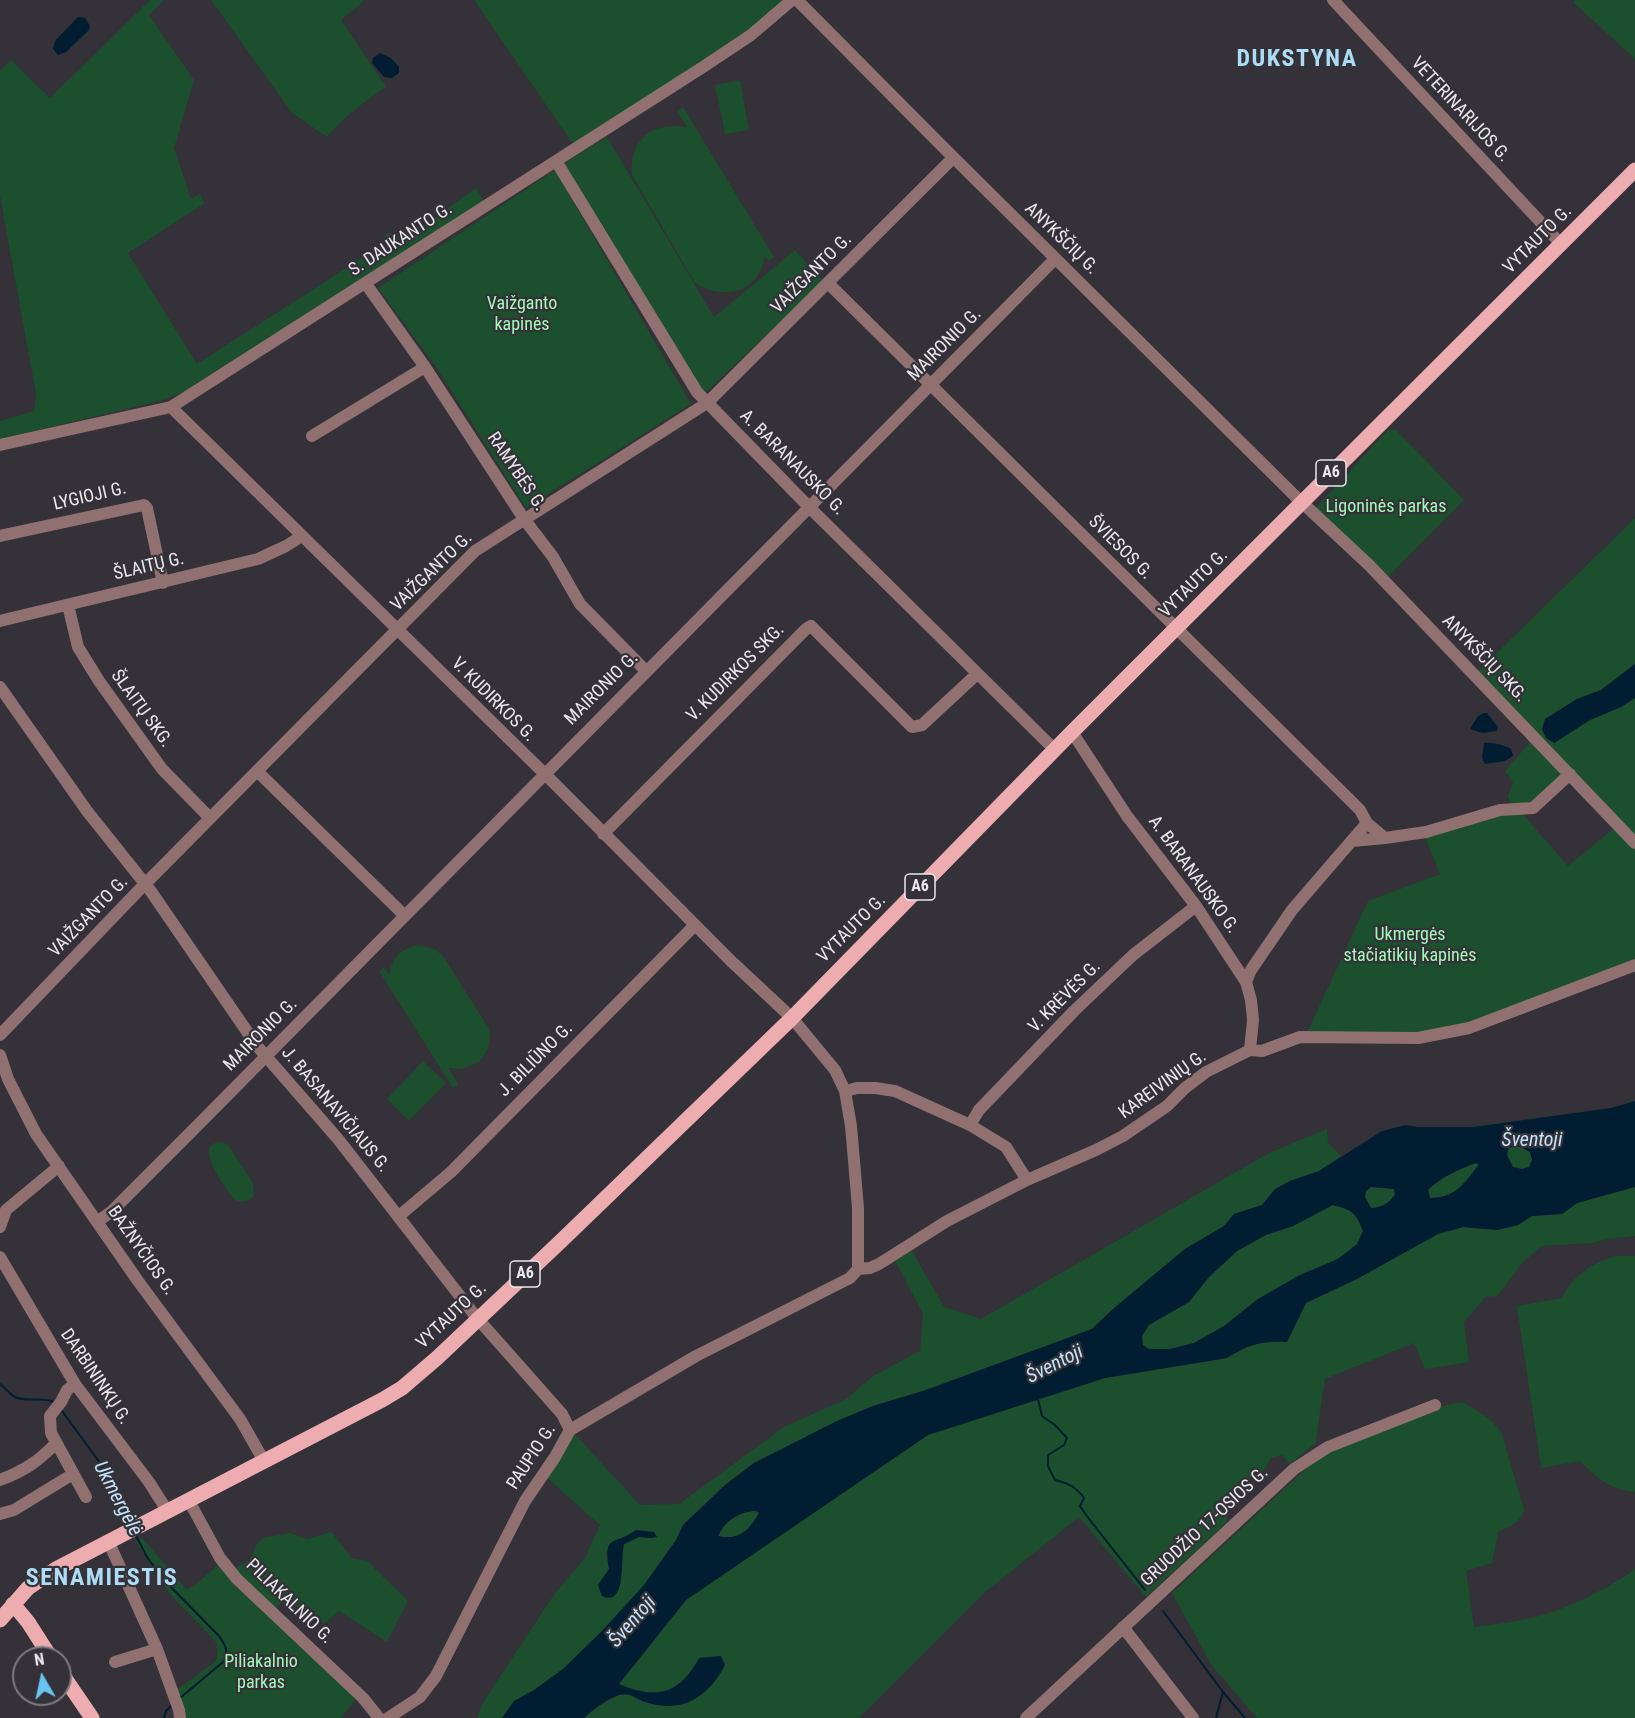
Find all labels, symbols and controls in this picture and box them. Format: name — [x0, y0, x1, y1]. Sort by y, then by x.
district label: DUKSTYNA — [1237, 46, 1357, 74]
street label: VETERINARIJOS G. — [1406, 53, 1514, 167]
street label: S. DAUKANTO G. — [345, 198, 457, 282]
street label: ANYKŠČIŲ G. — [1020, 199, 1102, 279]
street label: VYTAUTO G. — [1499, 201, 1577, 279]
street label: VAIŽGANTO G. — [767, 229, 857, 319]
park label: Vaižganto kapinės — [487, 293, 557, 336]
street label: MAIRONIO G. — [904, 304, 986, 386]
street label: A. BARANAUSKO G. — [735, 406, 849, 520]
street label: RAMYBĖS G. — [482, 429, 550, 515]
road number: A6 — [1316, 460, 1346, 486]
street label: LYGIOJI G. — [51, 478, 129, 516]
park label: Ligoninės parkas — [1326, 496, 1446, 518]
street label: ŠVIESOS G. — [1083, 511, 1157, 585]
street label: VAIŽGANTO G. — [387, 528, 477, 616]
street label: VYTAUTO G. — [1155, 545, 1233, 623]
street label: ŠLAITŲ G. — [112, 548, 186, 586]
street label: ANYKŠČIŲ SKG. — [1437, 611, 1531, 707]
street label: V. KUDIRKOS SKG. — [683, 620, 789, 726]
street label: MAIRONIO G. — [561, 648, 643, 730]
street label: V. KUDIRKOS G. — [446, 653, 540, 747]
street label: ŠLAITŲ SKG. — [106, 666, 176, 752]
street label: A. BARANAUSKO G. — [1143, 812, 1243, 938]
street label: VAIŽGANTO G. — [45, 872, 133, 962]
road number: A6 — [905, 874, 935, 900]
street label: VYTAUTO G. — [813, 890, 891, 968]
park label: Ukmergės stačiatikių kapinės — [1344, 924, 1476, 966]
street label: V. KRĖVĖS G. — [1024, 956, 1106, 1038]
street label: MAIRONIO G. — [220, 994, 302, 1076]
street label: J. BILIŪNO G. — [494, 1018, 578, 1102]
street label: J. BASANAVIČIAUS G. — [276, 1043, 394, 1177]
street label: KAREIVINIŲ G. — [1115, 1046, 1211, 1124]
water label: Šventoji — [1502, 1129, 1562, 1153]
street label: BAŽNYČIOS G. — [102, 1202, 180, 1300]
road number: A6 — [510, 1261, 540, 1287]
street label: VYTAUTO G. — [412, 1278, 492, 1354]
street label: DARBININKŲ G. — [55, 1325, 135, 1429]
water label: Šventoji — [1022, 1341, 1088, 1389]
street label: PAUPIO G. — [503, 1420, 561, 1494]
water label: Ukmergėlė — [87, 1457, 147, 1541]
street label: GRUODŽIO 17-OSIOS G. — [1137, 1462, 1273, 1592]
street label: PILIAKALNIO G. — [241, 1555, 337, 1649]
district label: SENAMIESTIS — [26, 1565, 178, 1593]
water label: Šventoji — [604, 1591, 662, 1653]
north arrow — [12, 1646, 72, 1706]
text: N — [33, 1650, 46, 1670]
park label: Piliakalnio parkas — [224, 1651, 298, 1694]

